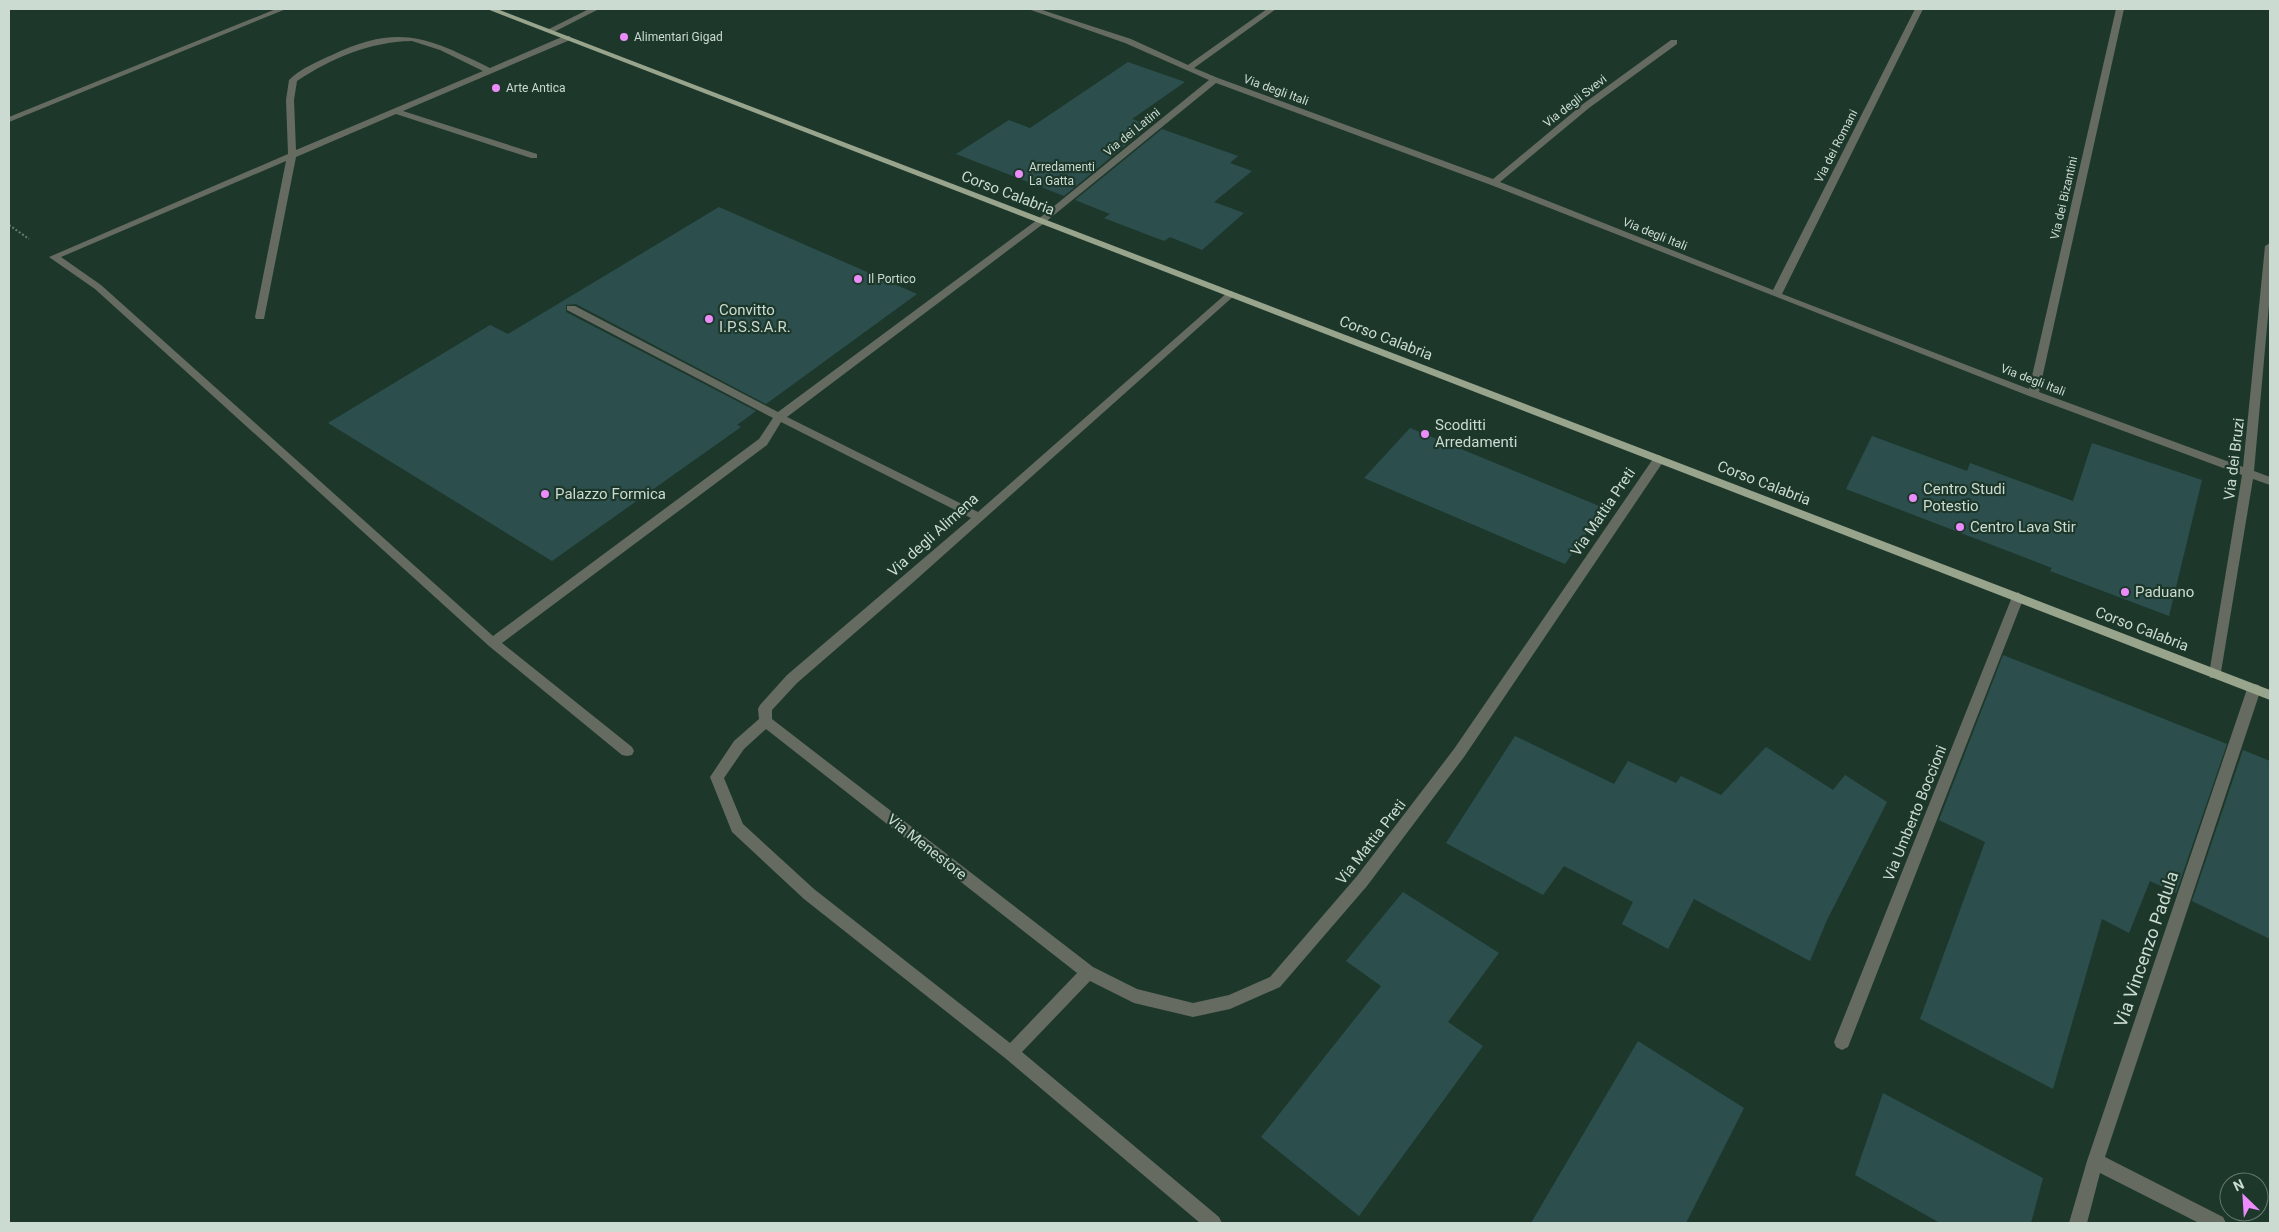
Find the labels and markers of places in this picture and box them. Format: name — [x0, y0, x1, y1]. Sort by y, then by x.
place label: Alimentari Gigad — [634, 30, 723, 44]
marker: Alimentari Gigad — [618, 31, 630, 43]
place label: Arte Antica — [506, 81, 566, 95]
marker: Arte Antica — [490, 82, 502, 94]
place label: Arredamenti La Gatta — [1029, 160, 1095, 188]
marker: Arredamenti La Gatta — [1013, 168, 1025, 180]
place label: Il Portico — [868, 272, 916, 286]
marker: Il Portico — [852, 273, 864, 285]
place label: Convitto I.P.S.S.A.R. — [719, 301, 791, 336]
marker: Convitto I.P.S.S.A.R. — [703, 313, 715, 325]
place label: Scoditti Arredamenti — [1435, 416, 1517, 451]
marker: Scoditti Arredamenti — [1419, 428, 1431, 440]
place label: Centro Studi Potestio — [1923, 480, 2005, 515]
place label: Palazzo Formica — [555, 485, 666, 503]
marker: Palazzo Formica — [539, 488, 551, 500]
marker: Centro Studi Potestio — [1907, 492, 1919, 504]
place label: Centro Lava Stir — [1970, 518, 2076, 536]
marker: Centro Lava Stir — [1954, 521, 1966, 533]
place label: Paduano — [2135, 583, 2194, 601]
marker: Paduano — [2119, 586, 2131, 598]

